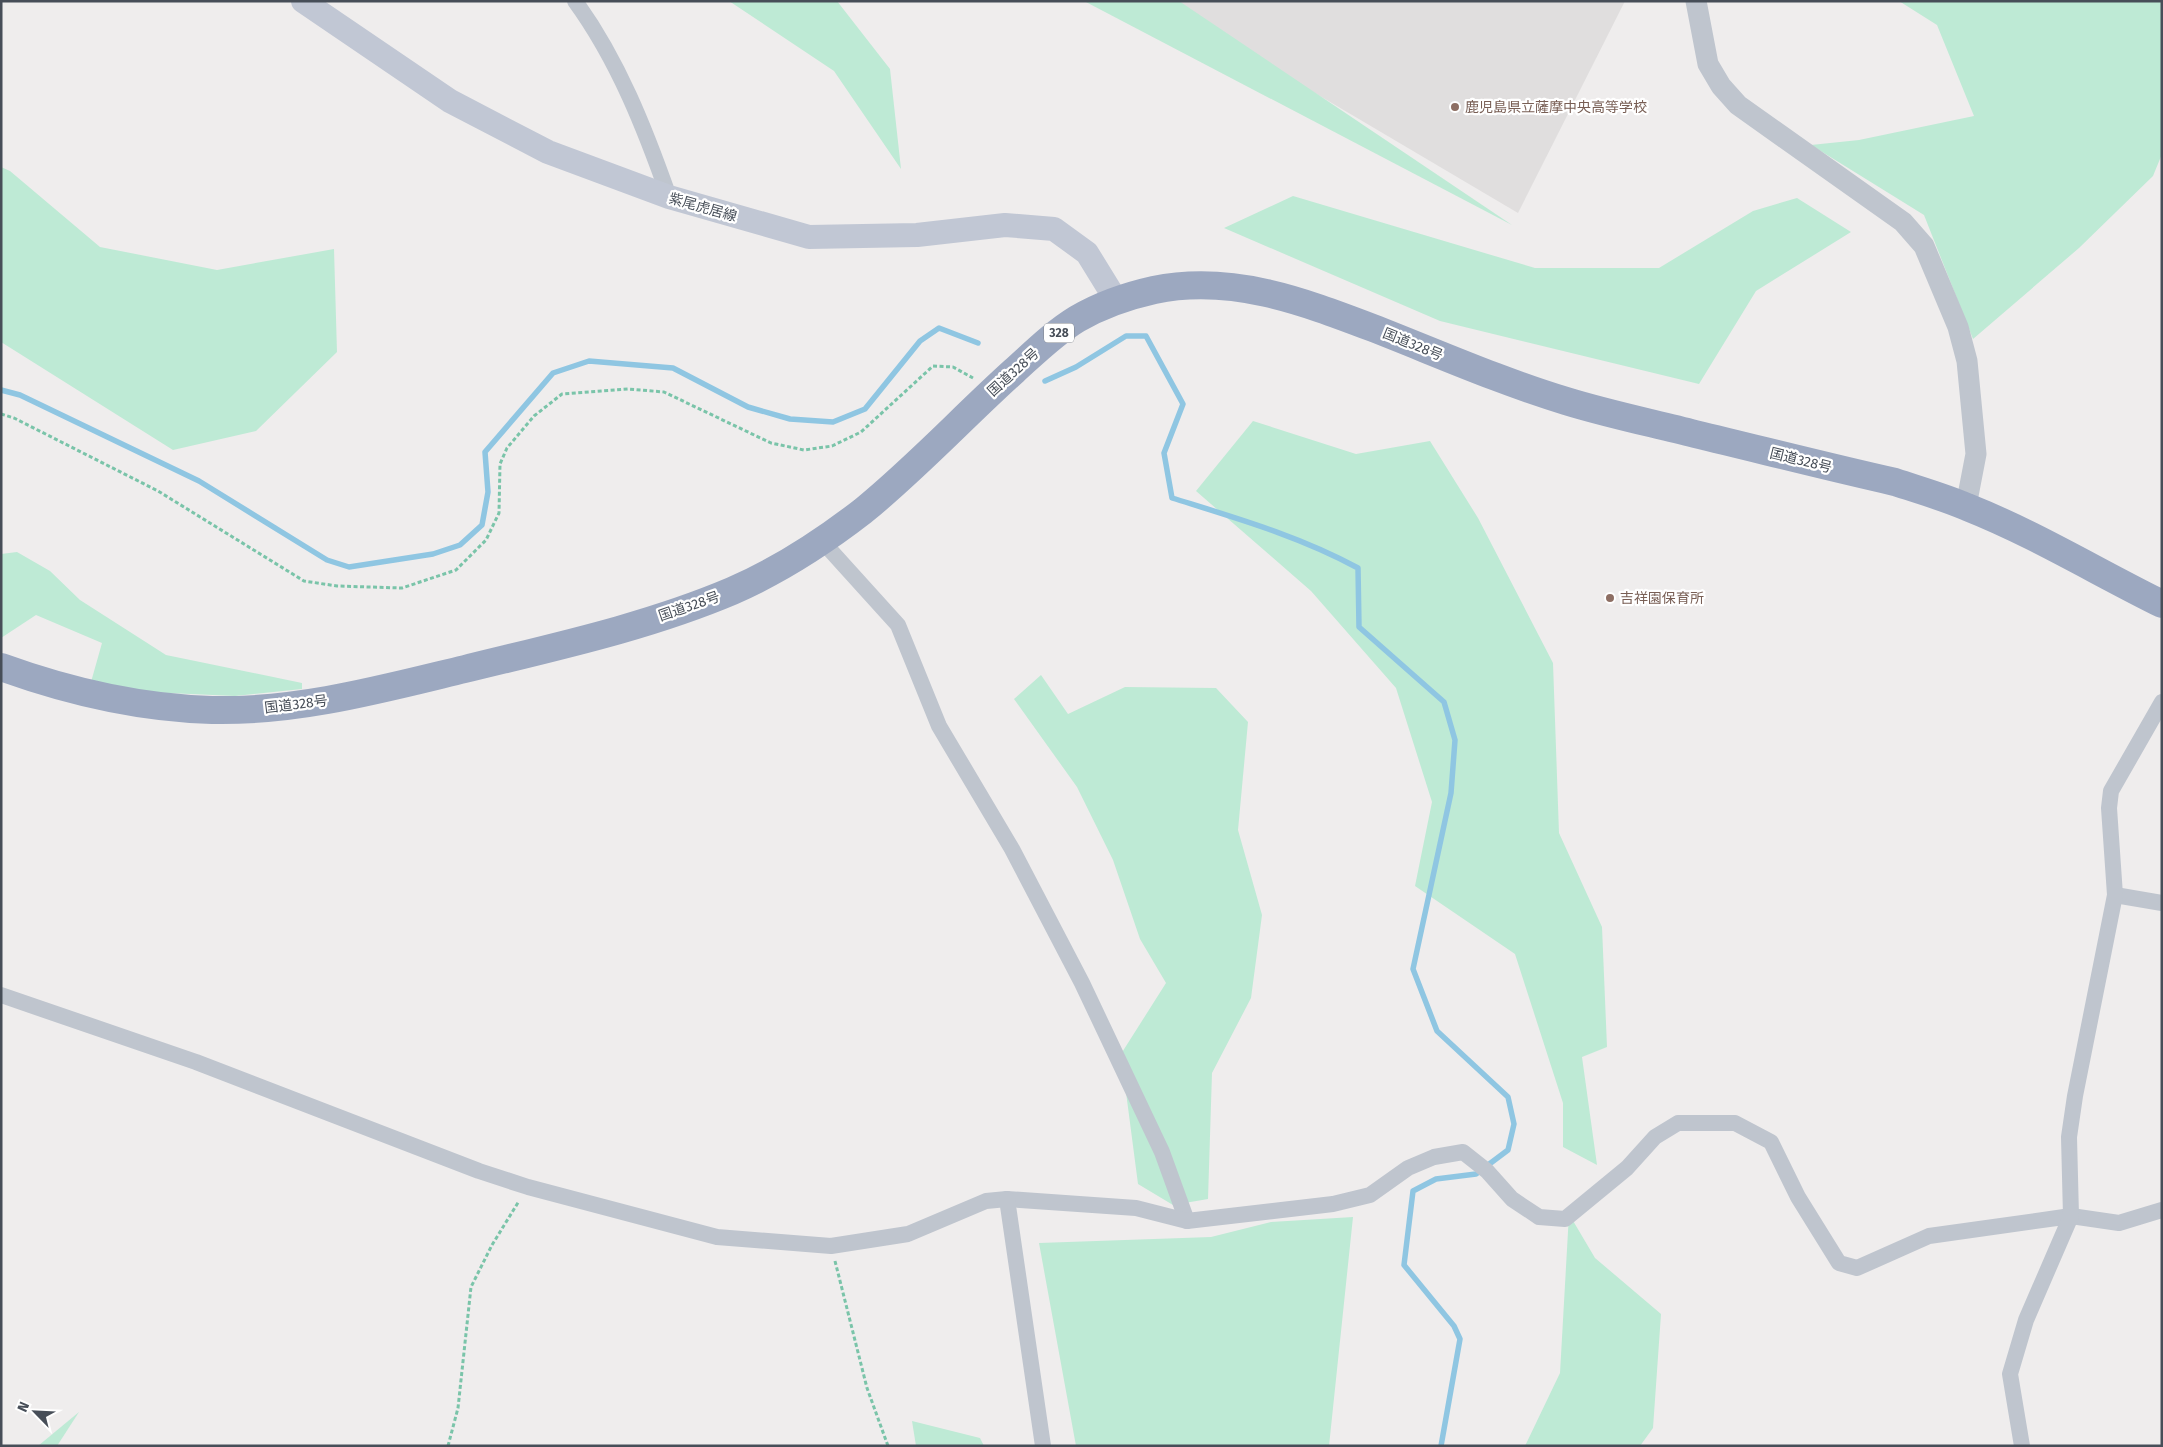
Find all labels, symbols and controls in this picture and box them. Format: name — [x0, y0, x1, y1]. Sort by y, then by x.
place label: 鹿児島県立薩摩中央高等学校 — [1465, 99, 1647, 116]
marker: 鹿児島県立薩摩中央高等学校 — [1449, 101, 1461, 113]
street label: 紫尾虎居線 — [667, 190, 739, 225]
road number: 328 — [1044, 323, 1074, 342]
street label: 国道328号 — [1380, 325, 1445, 364]
street label: 国道328号 — [984, 345, 1043, 400]
street label: 国道328号 — [1768, 445, 1834, 476]
street label: 国道328号 — [656, 588, 722, 625]
place label: 吉祥園保育所 — [1620, 590, 1704, 607]
marker: 吉祥園保育所 — [1604, 592, 1616, 604]
street label: 国道328号 — [264, 692, 329, 717]
north arrow — [10, 1387, 60, 1437]
text: N — [14, 1399, 33, 1415]

